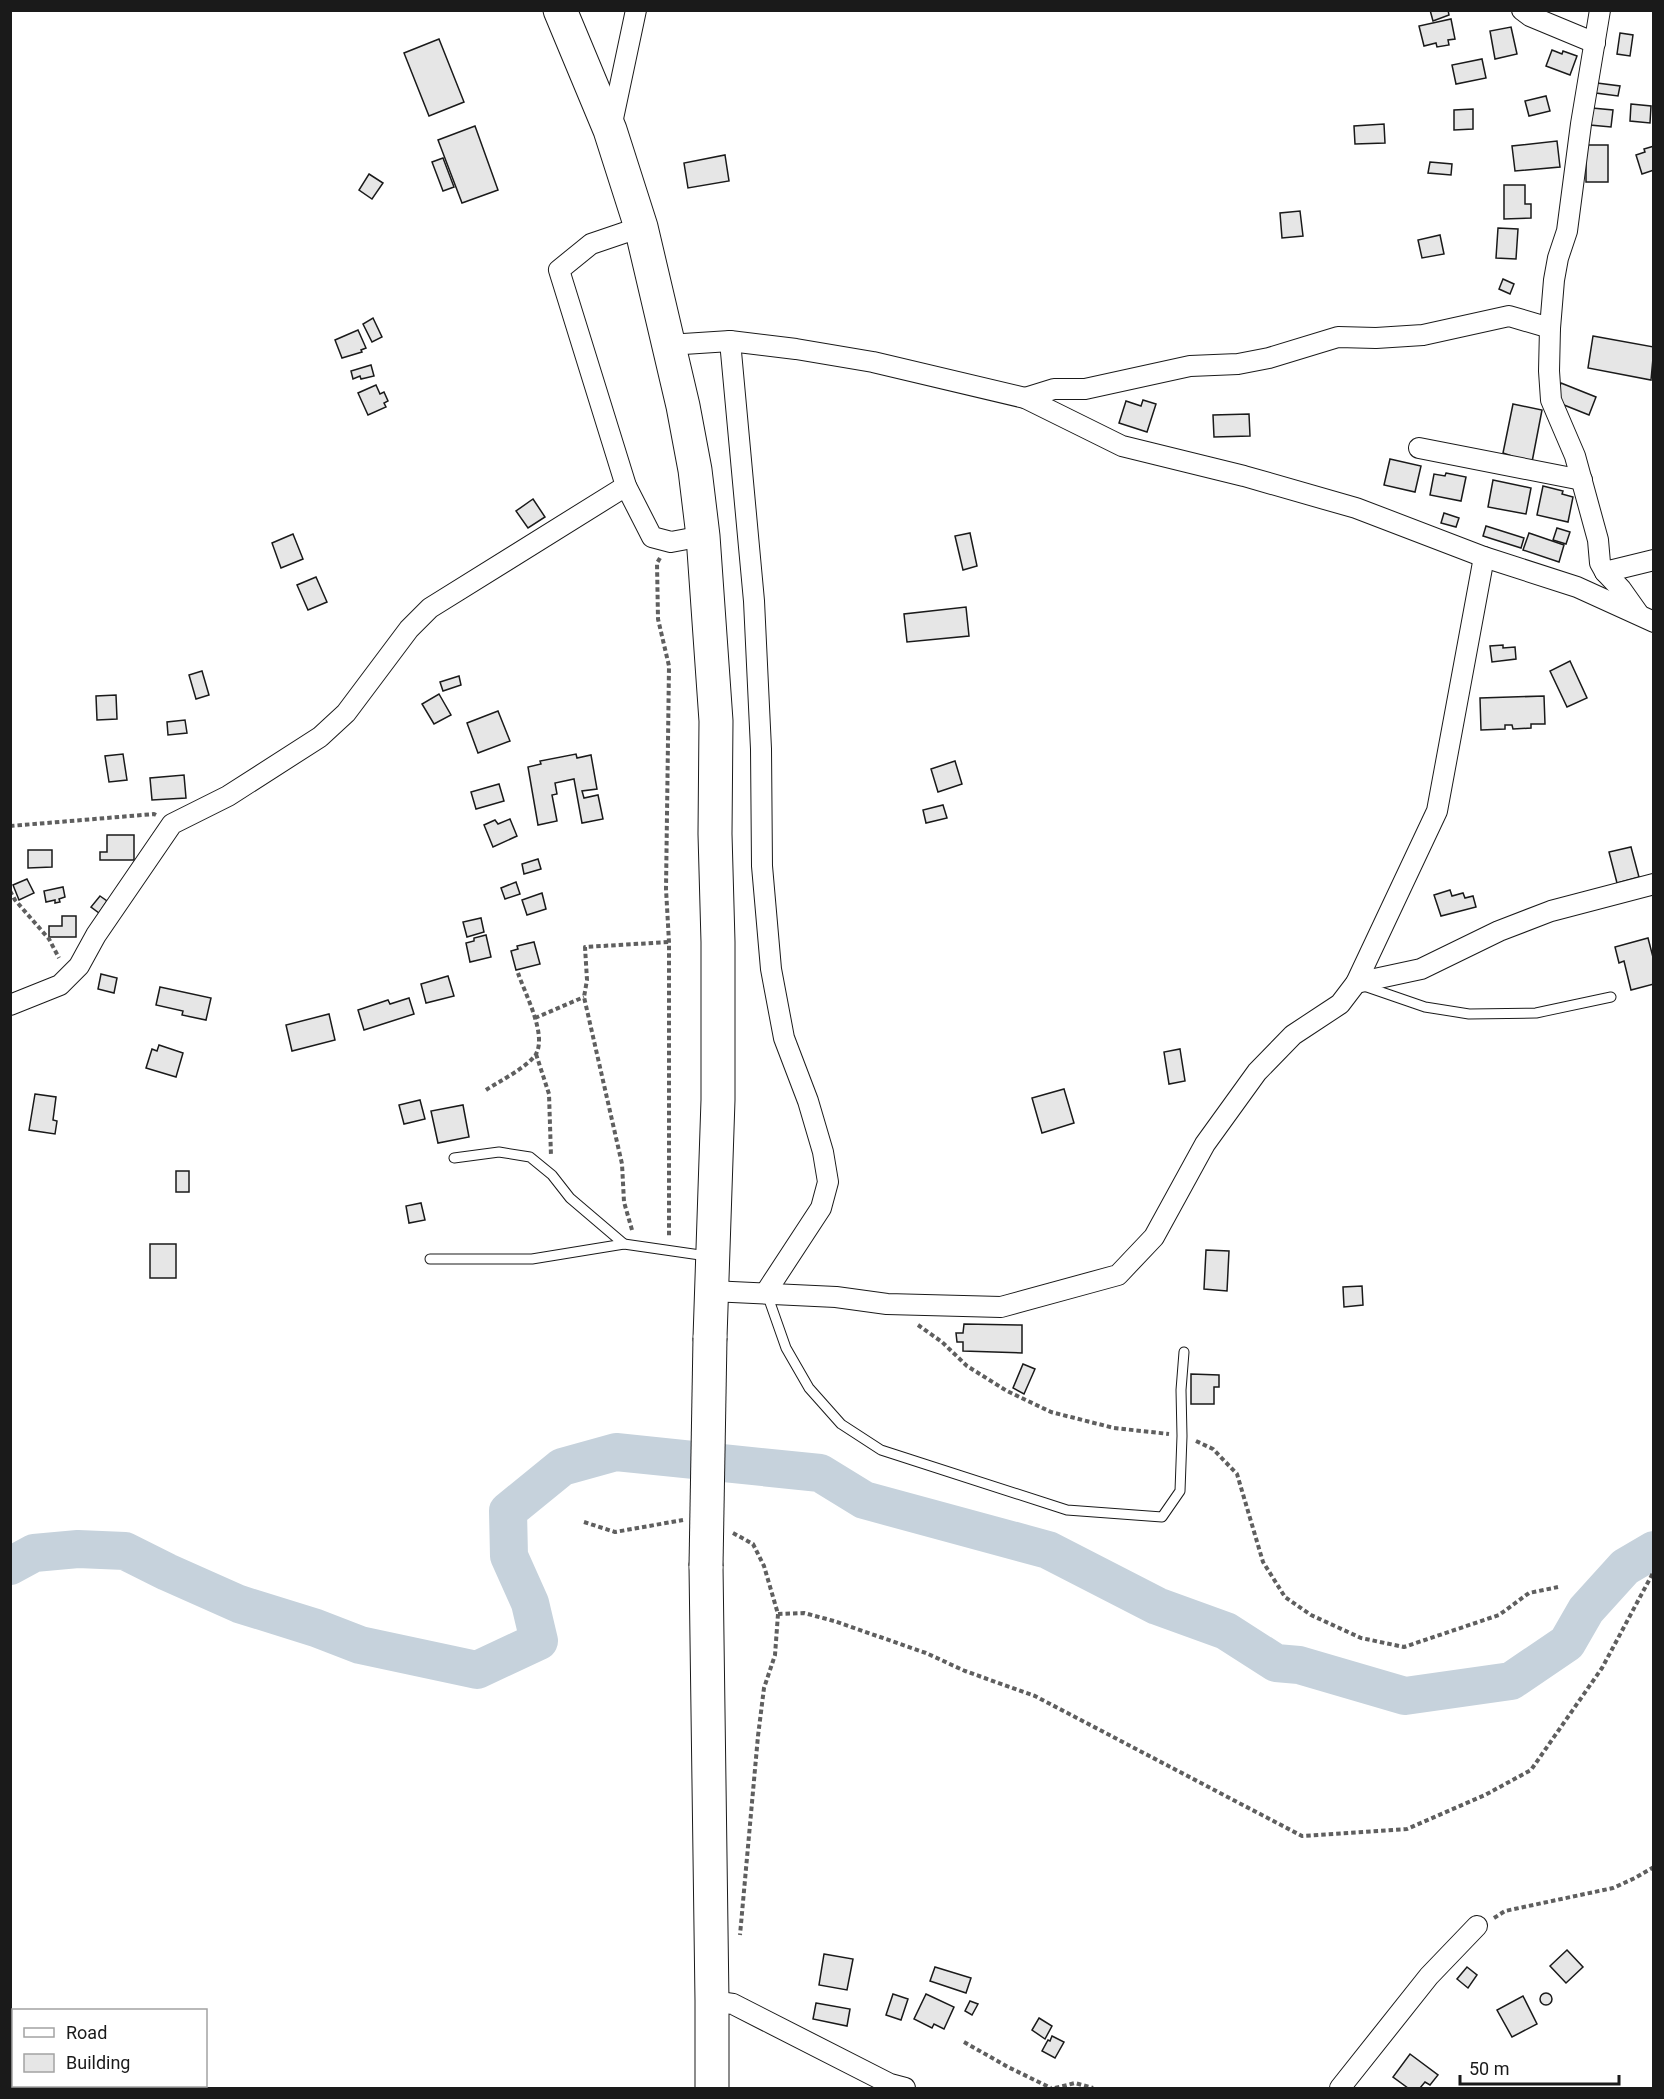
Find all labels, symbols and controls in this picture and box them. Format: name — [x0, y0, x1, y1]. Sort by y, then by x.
legend — [12, 2009, 207, 2087]
text: Road — [66, 2022, 107, 2043]
scale bar — [1460, 2048, 1619, 2086]
text: Building — [66, 2052, 130, 2073]
text: 50 m — [1469, 2058, 1509, 2079]

